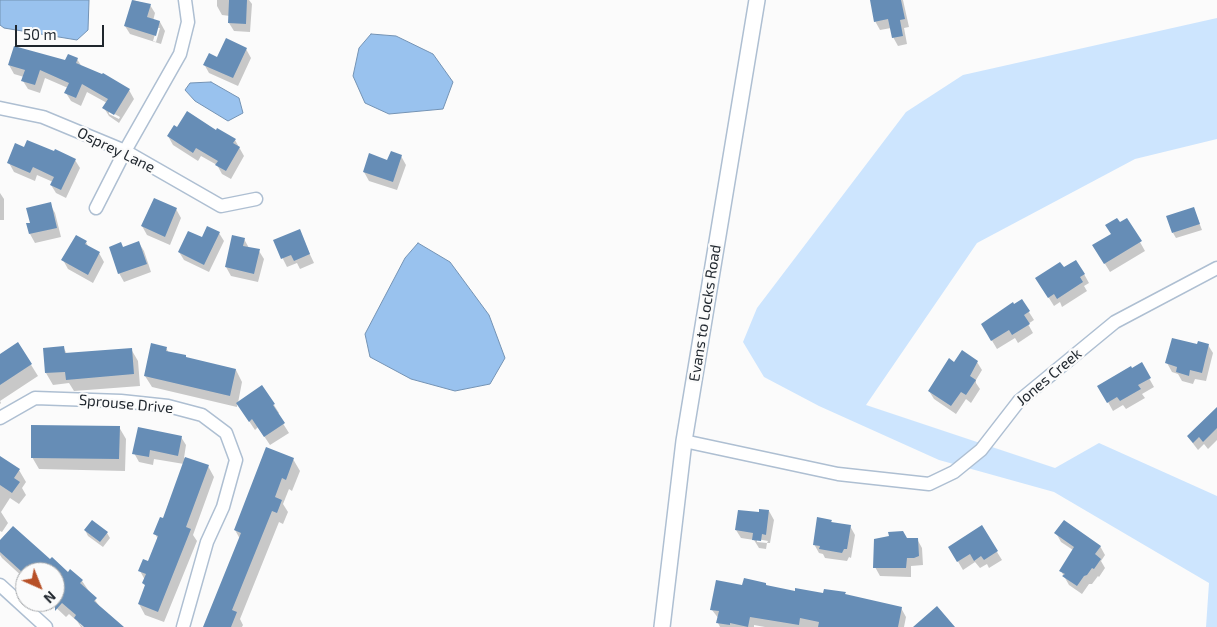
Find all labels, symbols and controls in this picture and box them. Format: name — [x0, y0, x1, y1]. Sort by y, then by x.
scale bar — [18, 15, 106, 47]
text: 50 m — [23, 25, 57, 43]
street label: Osprey Lane — [74, 123, 158, 177]
street label: Evans to Locks Road — [685, 243, 725, 383]
street label: Jones Creek — [1013, 345, 1085, 409]
street label: Sprouse Drive — [78, 391, 174, 417]
north arrow — [15, 562, 65, 612]
text: N — [41, 588, 60, 607]

